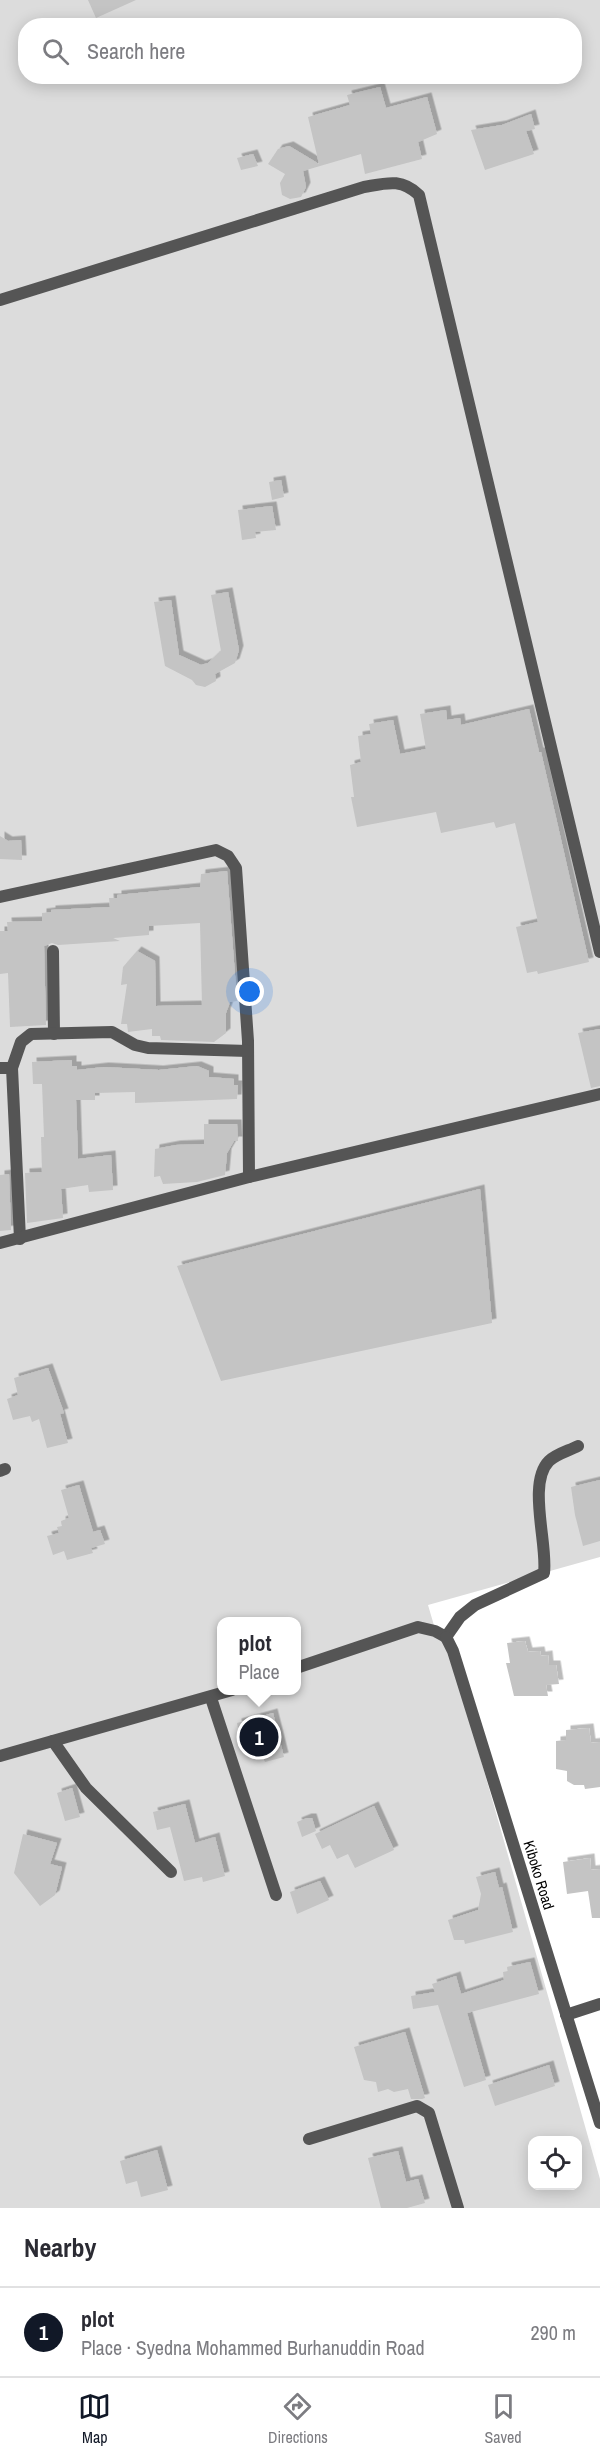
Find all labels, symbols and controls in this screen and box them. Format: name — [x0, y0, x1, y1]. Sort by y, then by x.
search box — [18, 18, 582, 84]
icon: search — [39, 35, 72, 68]
text: Search here — [87, 36, 185, 66]
your location — [235, 977, 264, 1006]
popup — [217, 1617, 301, 1695]
text: plot — [238, 1628, 272, 1658]
text: Place — [238, 1658, 280, 1685]
pin: 1 — [240, 1714, 278, 1760]
street label: Kiboko Road — [519, 1838, 559, 1912]
map controls — [528, 2136, 582, 2190]
button: locate — [528, 2136, 582, 2190]
text: Nearby — [24, 2230, 96, 2265]
text: plot — [81, 2304, 114, 2334]
text: 1 — [39, 2319, 48, 2346]
text: 290 m — [530, 2319, 576, 2346]
text: Place · Syedna Mohammed Burhanuddin Road — [81, 2334, 425, 2361]
tab: Map — [78, 2390, 111, 2448]
tab: Directions — [268, 2390, 328, 2448]
tab: Saved — [484, 2390, 522, 2448]

